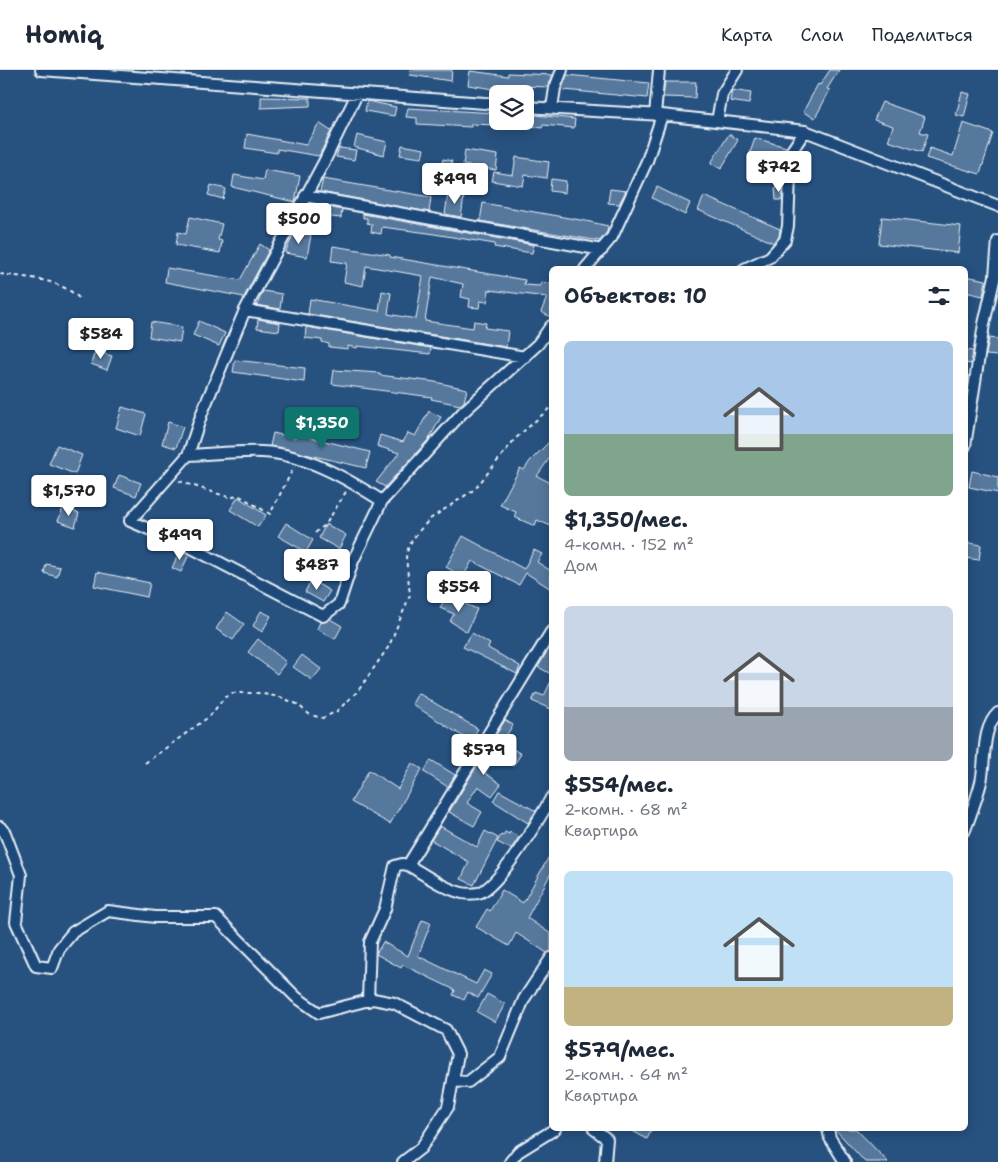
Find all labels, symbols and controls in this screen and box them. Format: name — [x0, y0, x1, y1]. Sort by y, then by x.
text: Homiq — [25, 19, 102, 51]
text: Карта — [721, 23, 772, 47]
text: Слои — [800, 23, 844, 47]
text: Поделиться — [872, 23, 973, 47]
map controls — [489, 85, 534, 130]
button: layers — [489, 85, 534, 130]
pin: $742 — [749, 150, 809, 193]
text: $742 — [757, 156, 801, 177]
pin: $499 — [425, 162, 485, 205]
text: $499 — [433, 168, 477, 189]
pin: $500 — [269, 202, 329, 245]
text: $500 — [277, 208, 321, 229]
text: Объектов: 10 — [564, 282, 707, 310]
icon: filters — [925, 282, 953, 310]
pin: $584 — [71, 318, 131, 360]
text: $584 — [79, 323, 123, 344]
icon: home — [714, 374, 804, 464]
pin: $1,350 — [281, 406, 363, 449]
text: $1,350 — [295, 412, 349, 433]
pin: $1,570 — [28, 474, 110, 517]
text: $1,570 — [42, 480, 96, 501]
text: $1,350/мес. — [564, 506, 688, 534]
pin: $499 — [150, 518, 210, 561]
text: $499 — [158, 524, 202, 545]
text: 4-комн. · 152 m² — [564, 534, 694, 555]
pin: $487 — [287, 548, 347, 591]
text: $487 — [295, 554, 339, 575]
text: Дом — [564, 555, 598, 576]
pin: $554 — [429, 570, 489, 613]
text: $554 — [438, 576, 480, 597]
icon: home — [714, 639, 804, 729]
pin: $579 — [454, 734, 514, 776]
text: $579 — [462, 739, 506, 760]
text: $554/мес. — [564, 771, 674, 799]
text: 2-комн. · 68 m² — [564, 799, 688, 820]
text: Квартира — [564, 820, 638, 841]
icon: home — [714, 904, 804, 994]
text: $579/мес. — [564, 1036, 675, 1064]
text: 2-комн. · 64 m² — [564, 1064, 688, 1085]
text: Квартира — [564, 1085, 638, 1106]

